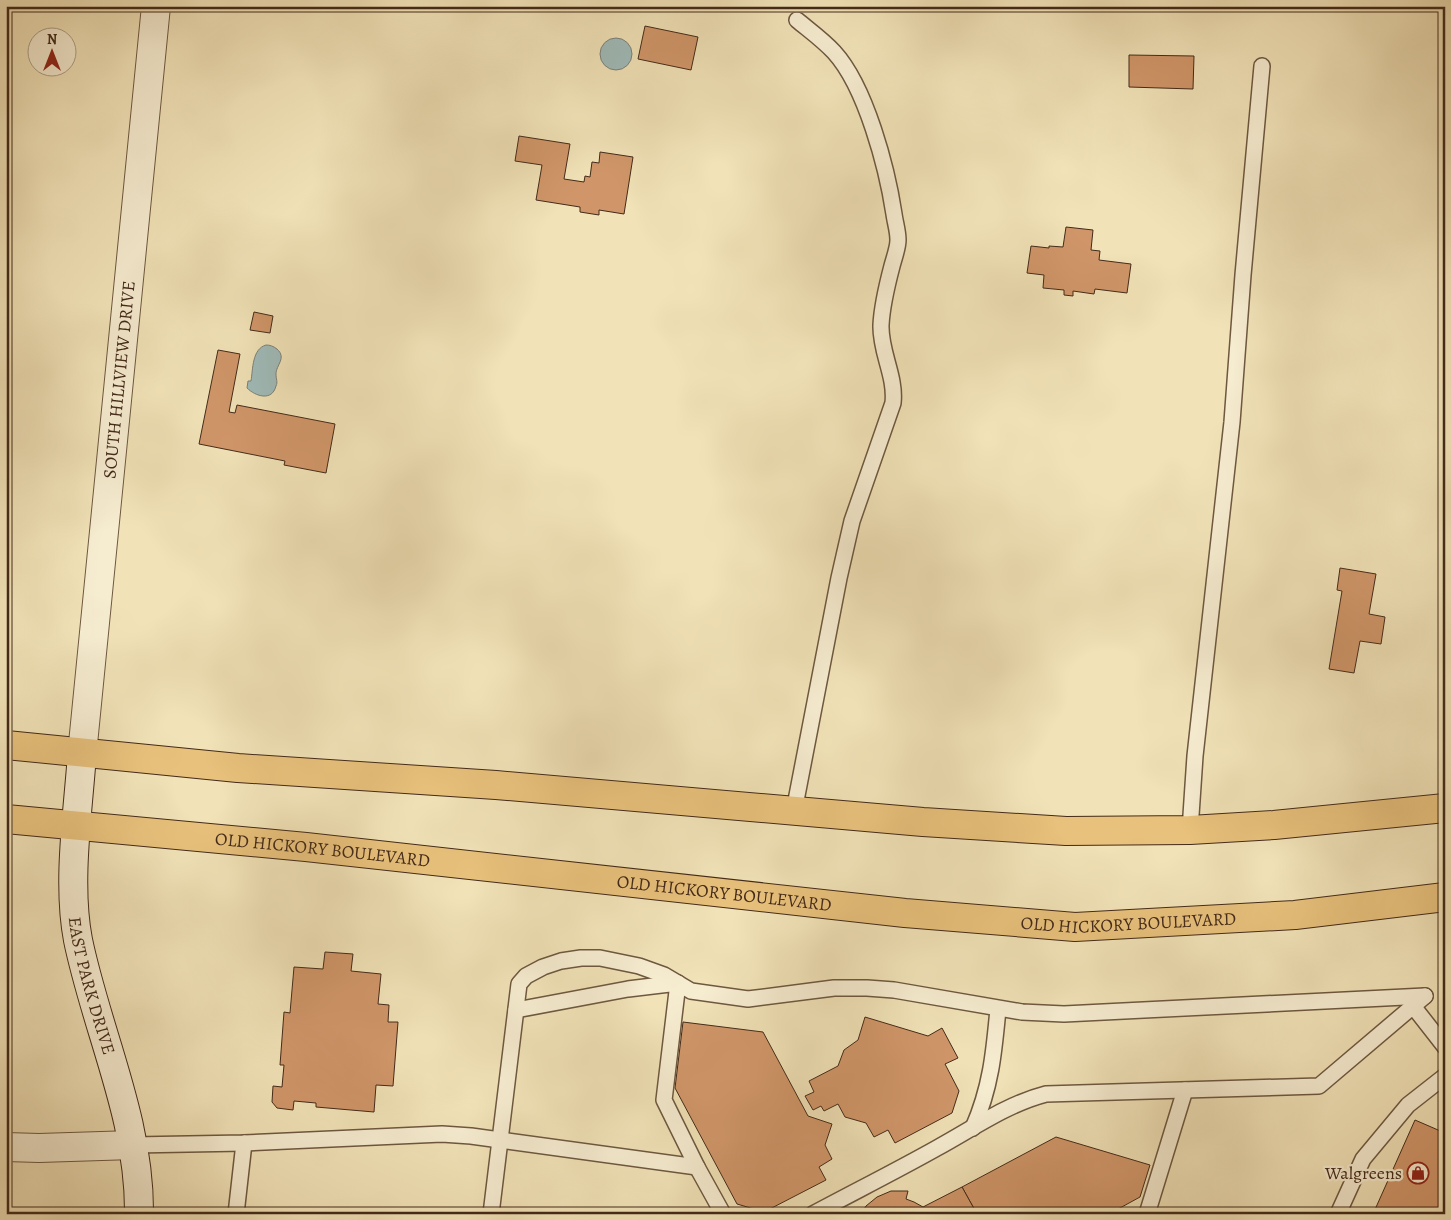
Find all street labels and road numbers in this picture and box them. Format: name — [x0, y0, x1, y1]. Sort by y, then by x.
street label: SOUTH HILLVIEW DRIVE — [97, 280, 141, 480]
street label: OLD HICKORY BOULEVARD — [214, 827, 431, 873]
street label: OLD HICKORY BOULEVARD — [616, 869, 833, 917]
street label: OLD HICKORY BOULEVARD — [1020, 906, 1237, 939]
street label: EAST PARK DRIVE — [63, 915, 121, 1057]

